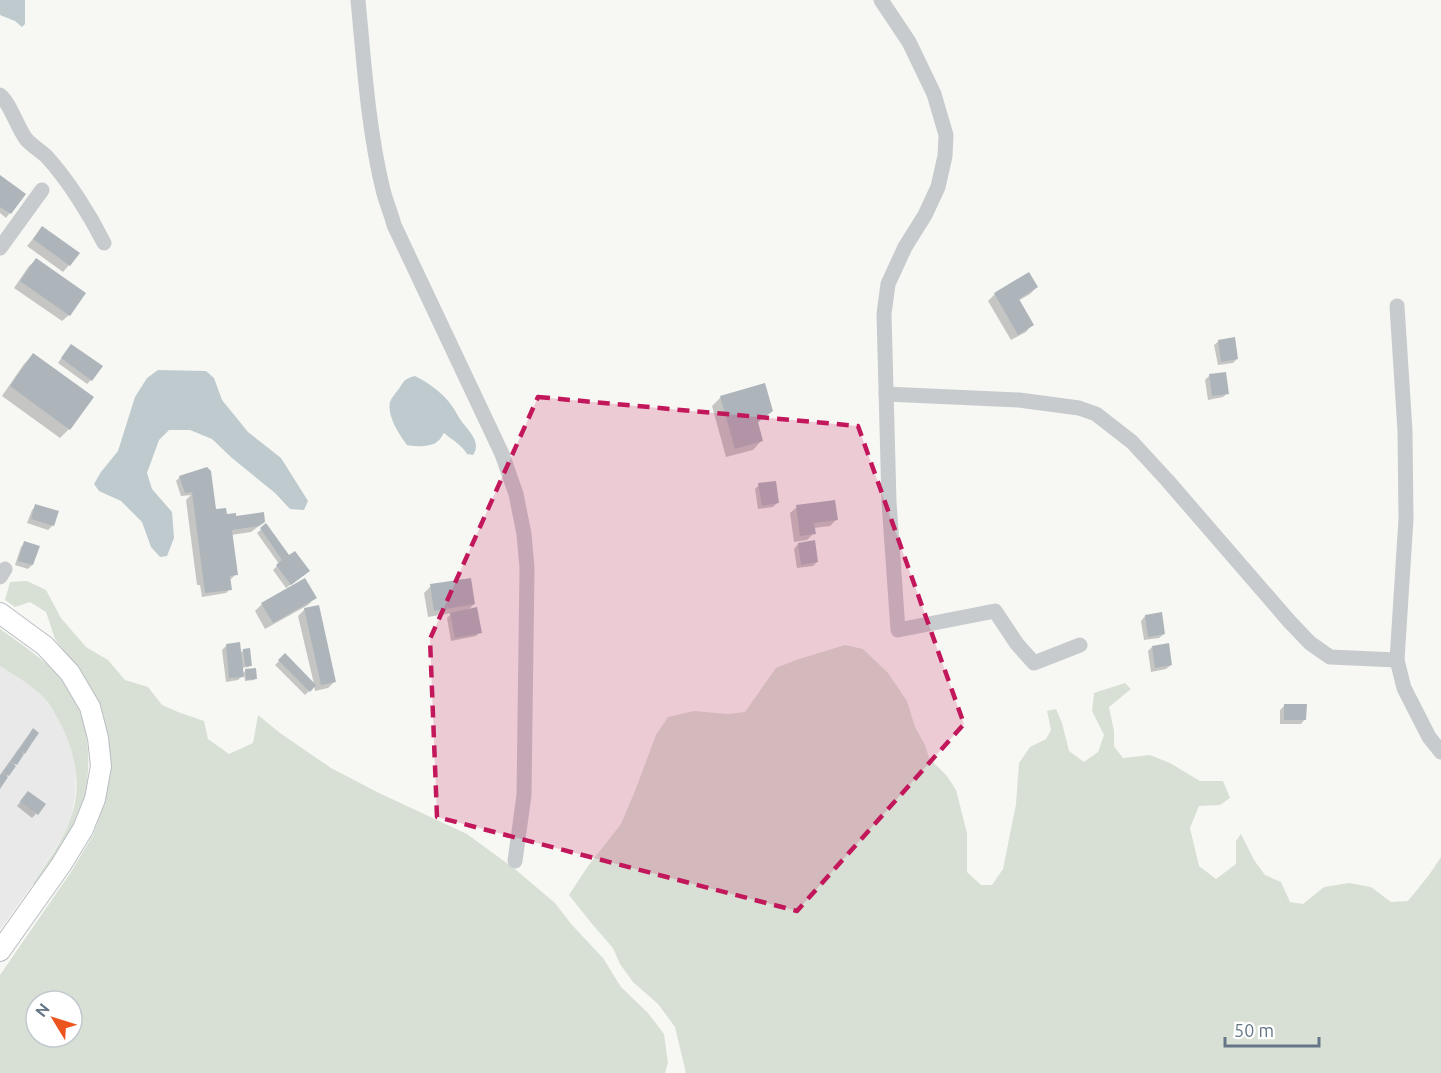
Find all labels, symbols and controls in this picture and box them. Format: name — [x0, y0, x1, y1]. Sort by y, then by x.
north arrow — [24, 989, 84, 1049]
text: N — [31, 1000, 53, 1020]
scale bar — [1225, 1010, 1320, 1048]
text: 50 m — [1234, 1020, 1274, 1040]

